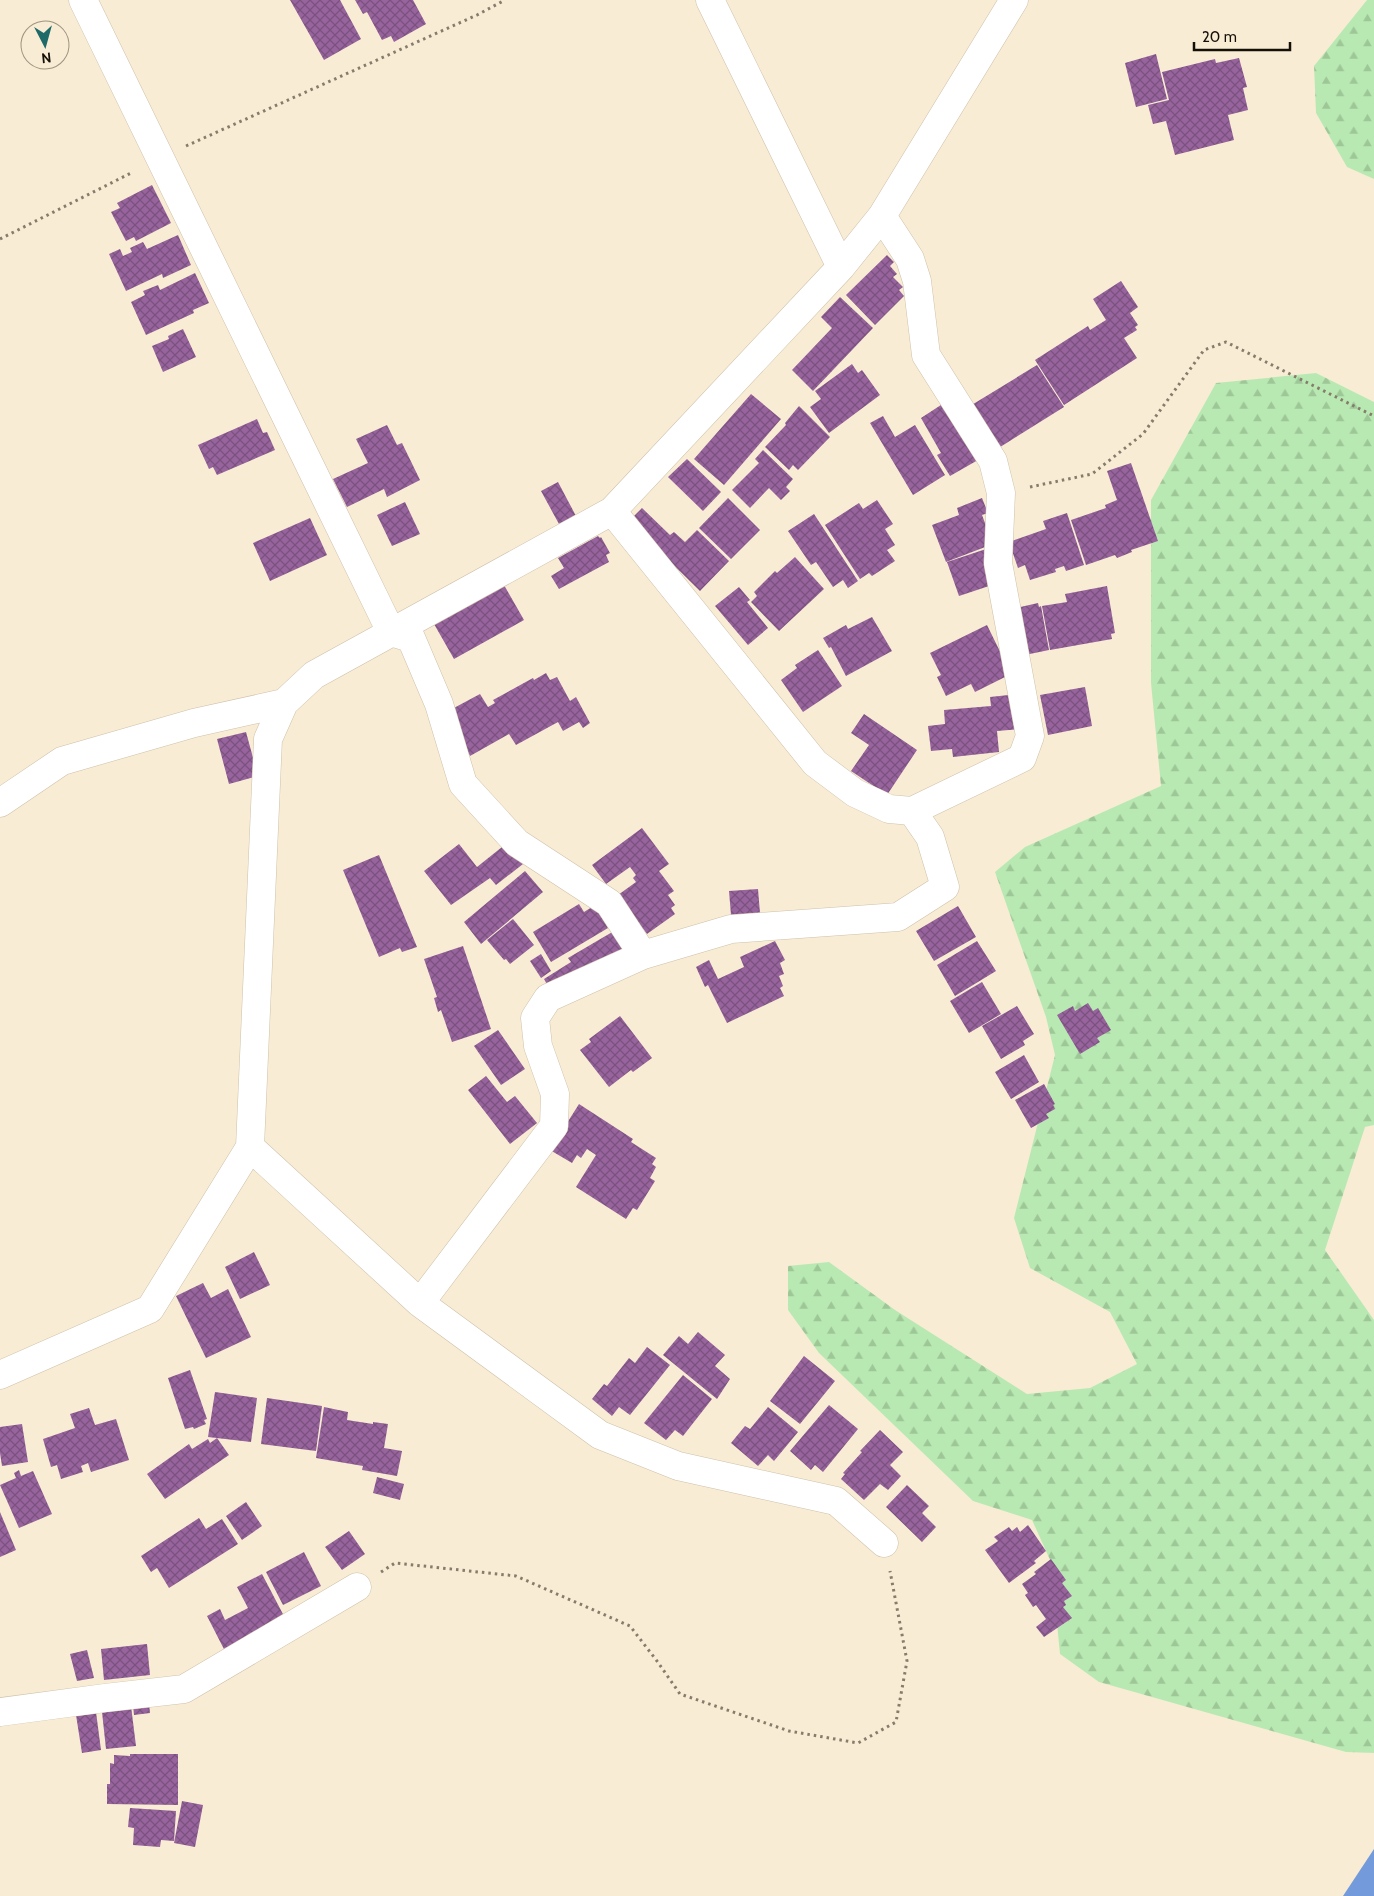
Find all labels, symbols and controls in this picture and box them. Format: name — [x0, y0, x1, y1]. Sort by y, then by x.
north arrow — [20, 20, 70, 70]
scale bar — [1194, 20, 1290, 52]
text: 20 m — [1202, 28, 1237, 46]
text: N — [40, 48, 52, 67]

